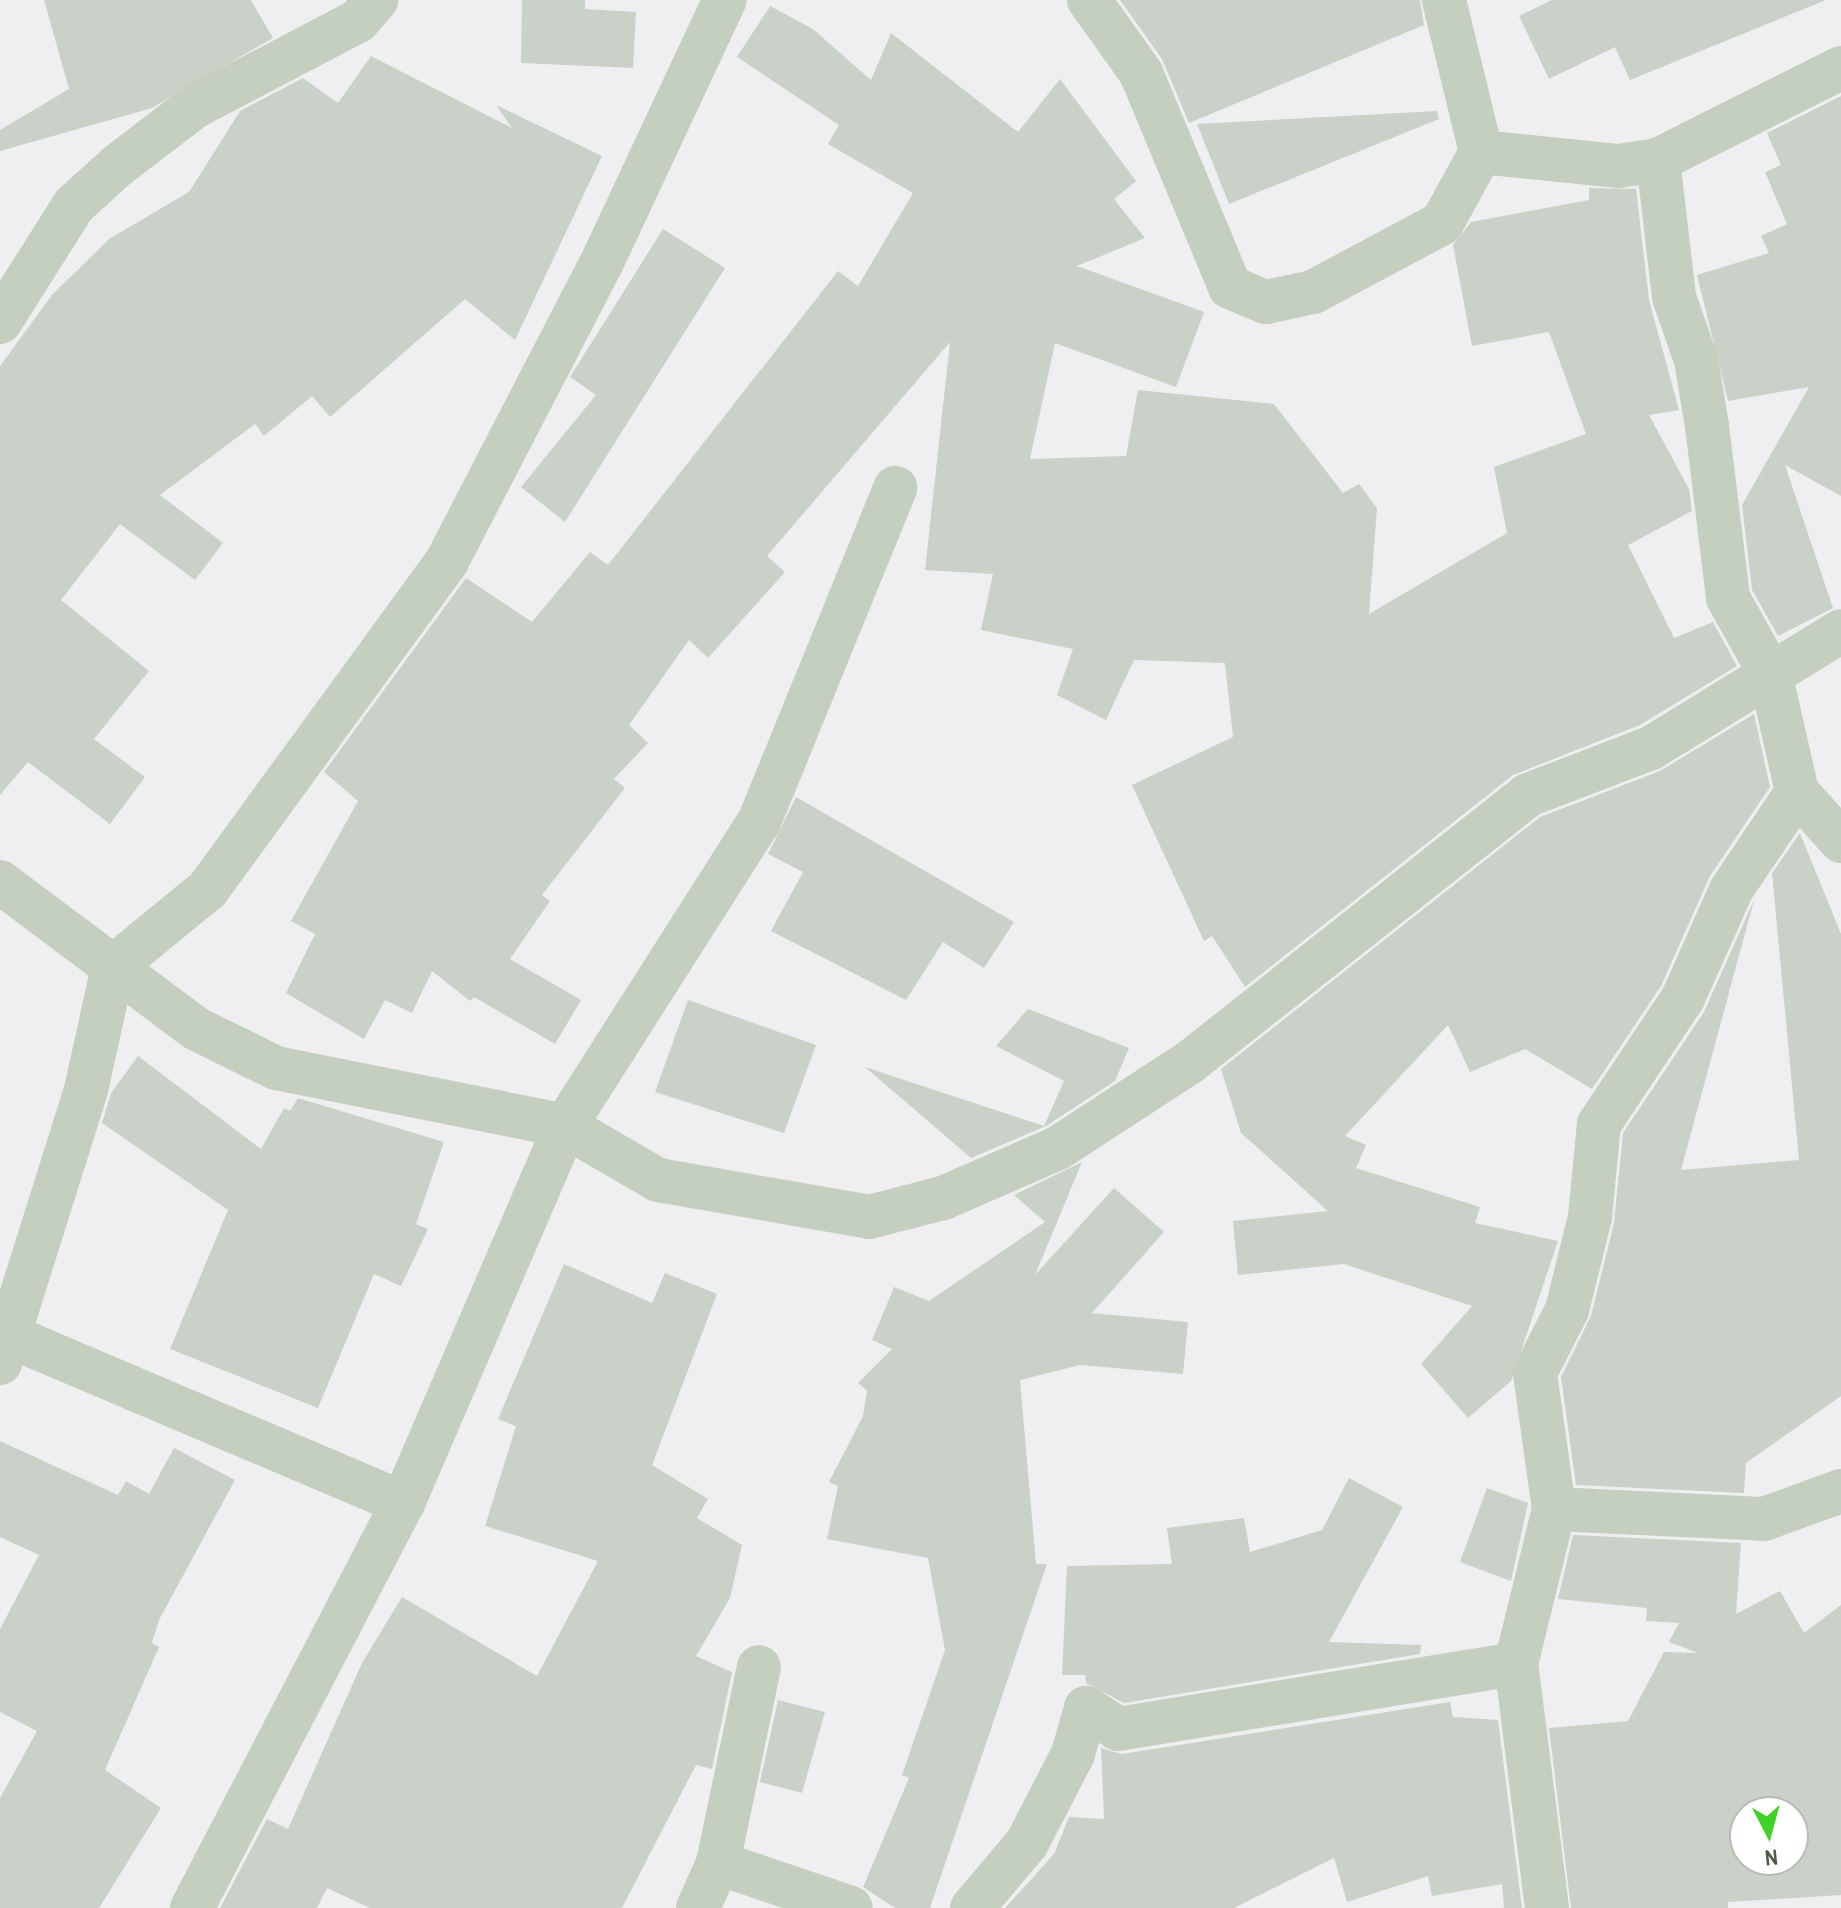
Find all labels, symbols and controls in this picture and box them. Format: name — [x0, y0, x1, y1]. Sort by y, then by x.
north arrow — [1729, 1796, 1809, 1876]
text: N — [1763, 1842, 1779, 1873]

